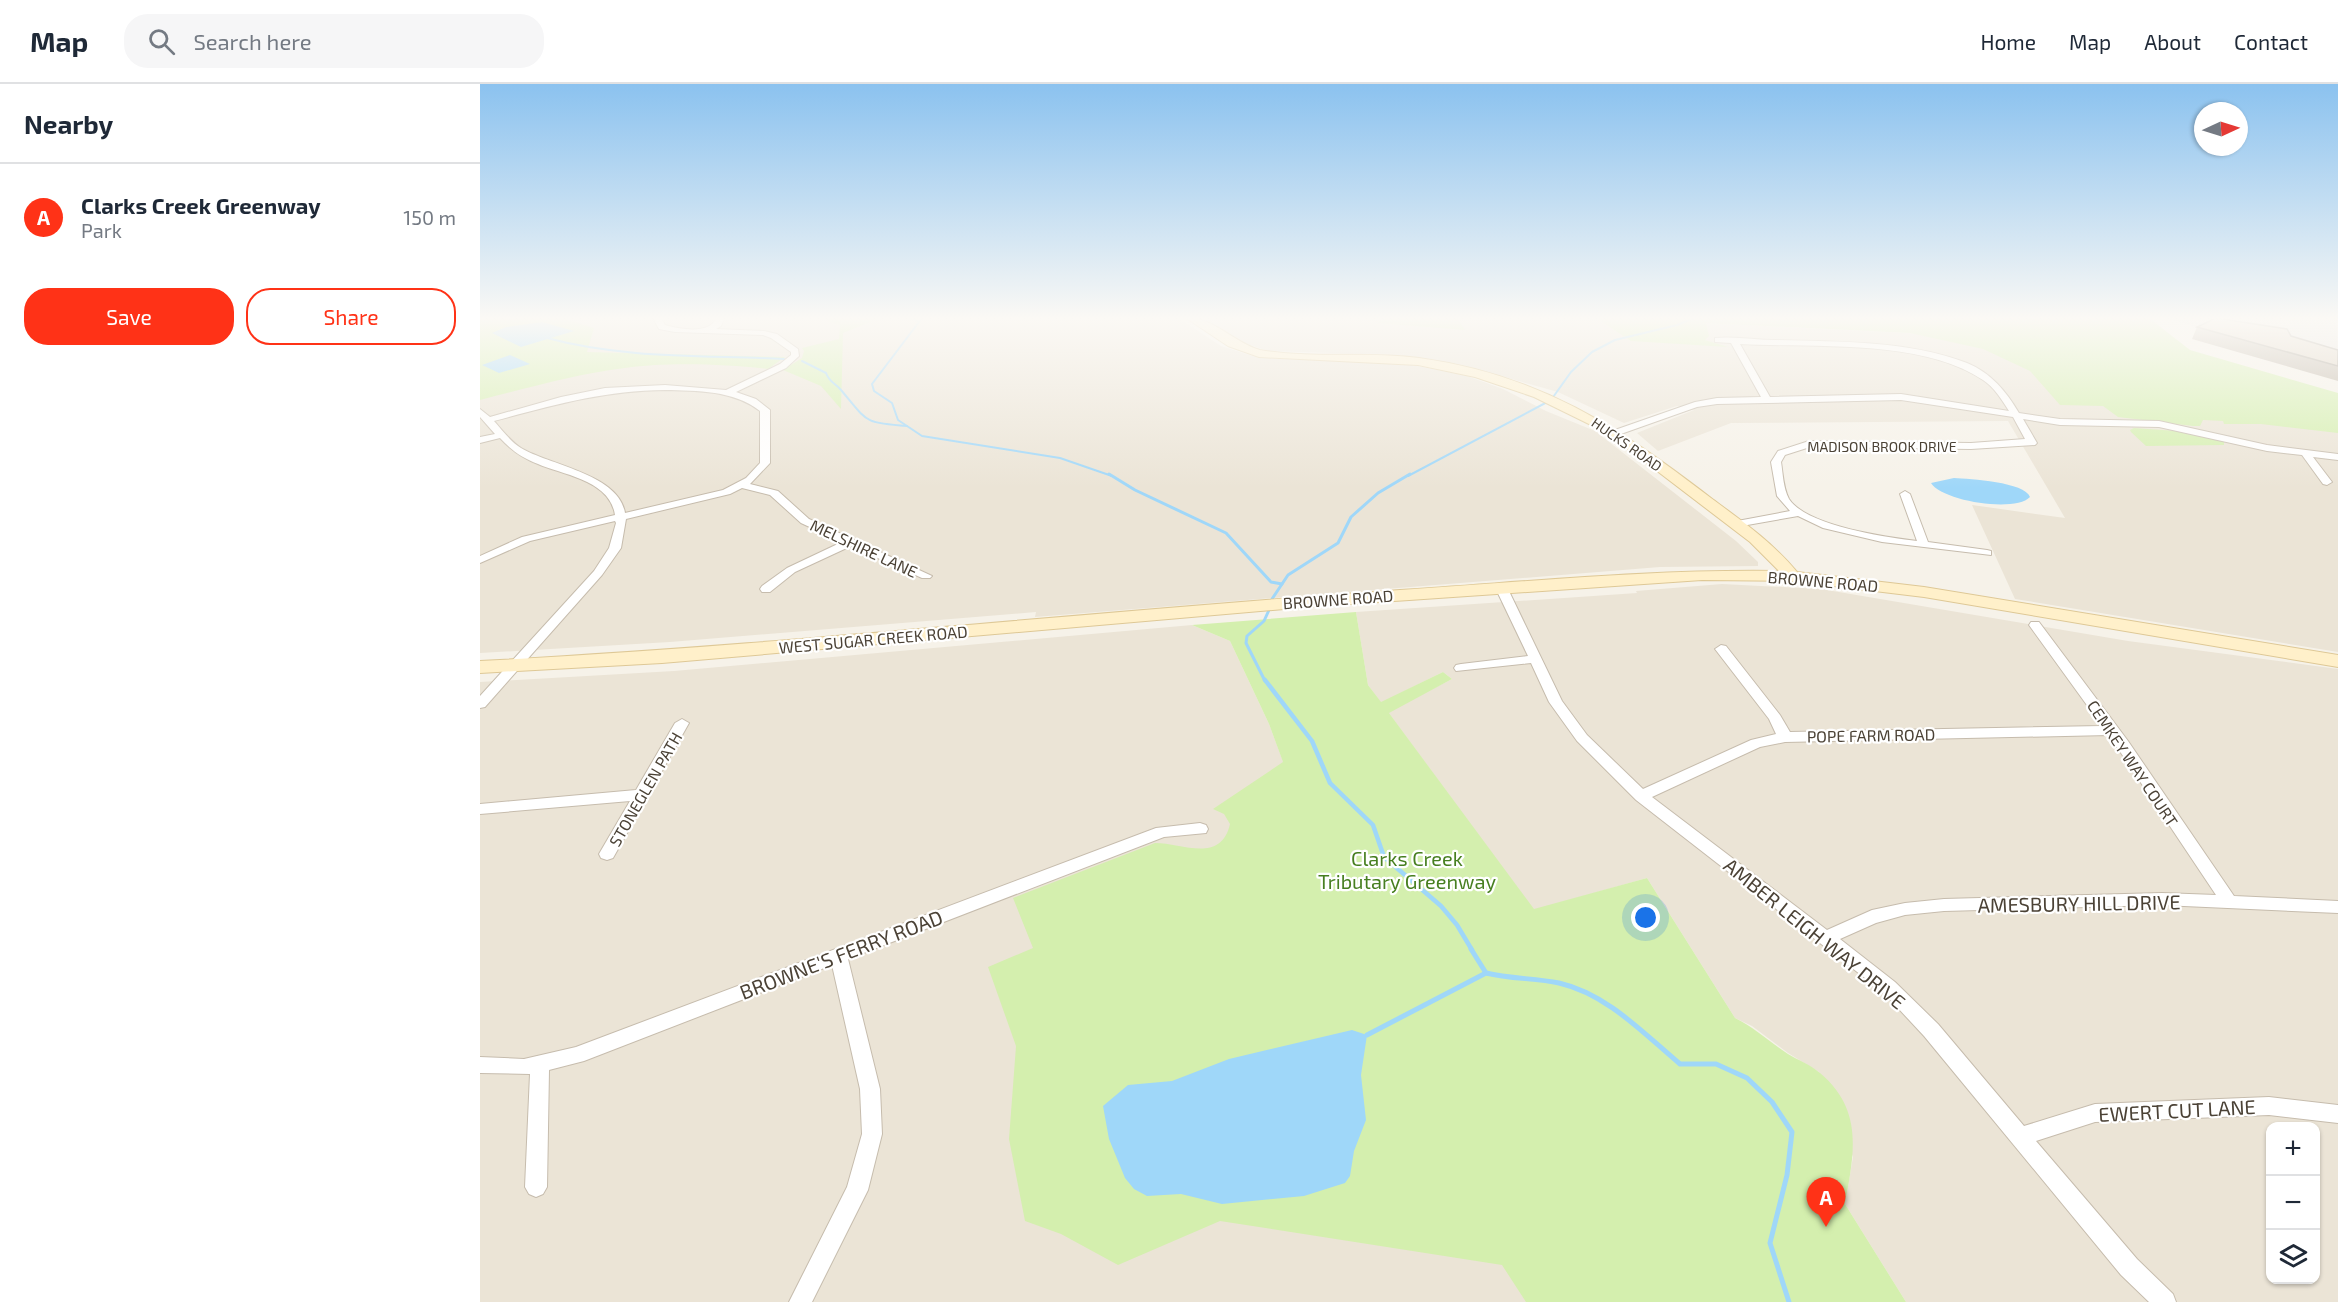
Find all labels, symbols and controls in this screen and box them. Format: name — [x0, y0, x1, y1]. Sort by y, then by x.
search box — [124, 14, 544, 68]
text: Map — [30, 24, 88, 58]
icon: search — [145, 25, 178, 58]
text: Search here — [193, 28, 312, 54]
text: Home — [1980, 29, 2036, 54]
text: Map — [2069, 29, 2111, 54]
text: About — [2144, 29, 2201, 54]
text: Contact — [2234, 29, 2308, 54]
north arrow — [2194, 102, 2248, 156]
text: Nearby — [24, 108, 113, 139]
text: Clarks Creek Greenway — [81, 192, 321, 218]
text: A — [37, 205, 50, 229]
text: 150 m — [403, 205, 456, 229]
text: Park — [81, 218, 122, 242]
button: Save — [24, 288, 234, 345]
button: Share — [246, 288, 456, 345]
street label: HUCKS ROAD — [1589, 414, 1665, 474]
street label: MADISON BROOK DRIVE — [1807, 438, 1957, 455]
street label: MELSHIRE LANE — [807, 515, 921, 581]
street label: BROWNE ROAD — [1767, 567, 1879, 595]
street label: BROWNE ROAD — [1282, 586, 1394, 612]
street label: WEST SUGAR CREEK ROAD — [778, 621, 968, 657]
street label: CEMKEY WAY COURT — [2084, 696, 2182, 830]
street label: POPE FARM ROAD — [1807, 724, 1935, 746]
street label: STONEGLEN PATH — [605, 728, 685, 850]
park label: Clarks Creek Tributary Greenway — [1318, 846, 1496, 893]
street label: AMBER LEIGH WAY DRIVE — [1719, 852, 1911, 1014]
street label: AMESBURY HILL DRIVE — [1977, 889, 2181, 917]
your location — [1631, 903, 1660, 932]
street label: BROWNE'S FERRY ROAD — [736, 904, 946, 1004]
street label: EWERT CUT LANE — [2098, 1094, 2256, 1126]
map controls — [2266, 1122, 2320, 1284]
button: + — [2266, 1122, 2320, 1176]
button: − — [2266, 1176, 2320, 1230]
pin: A — [1806, 1178, 1846, 1227]
button: layers — [2266, 1230, 2320, 1284]

